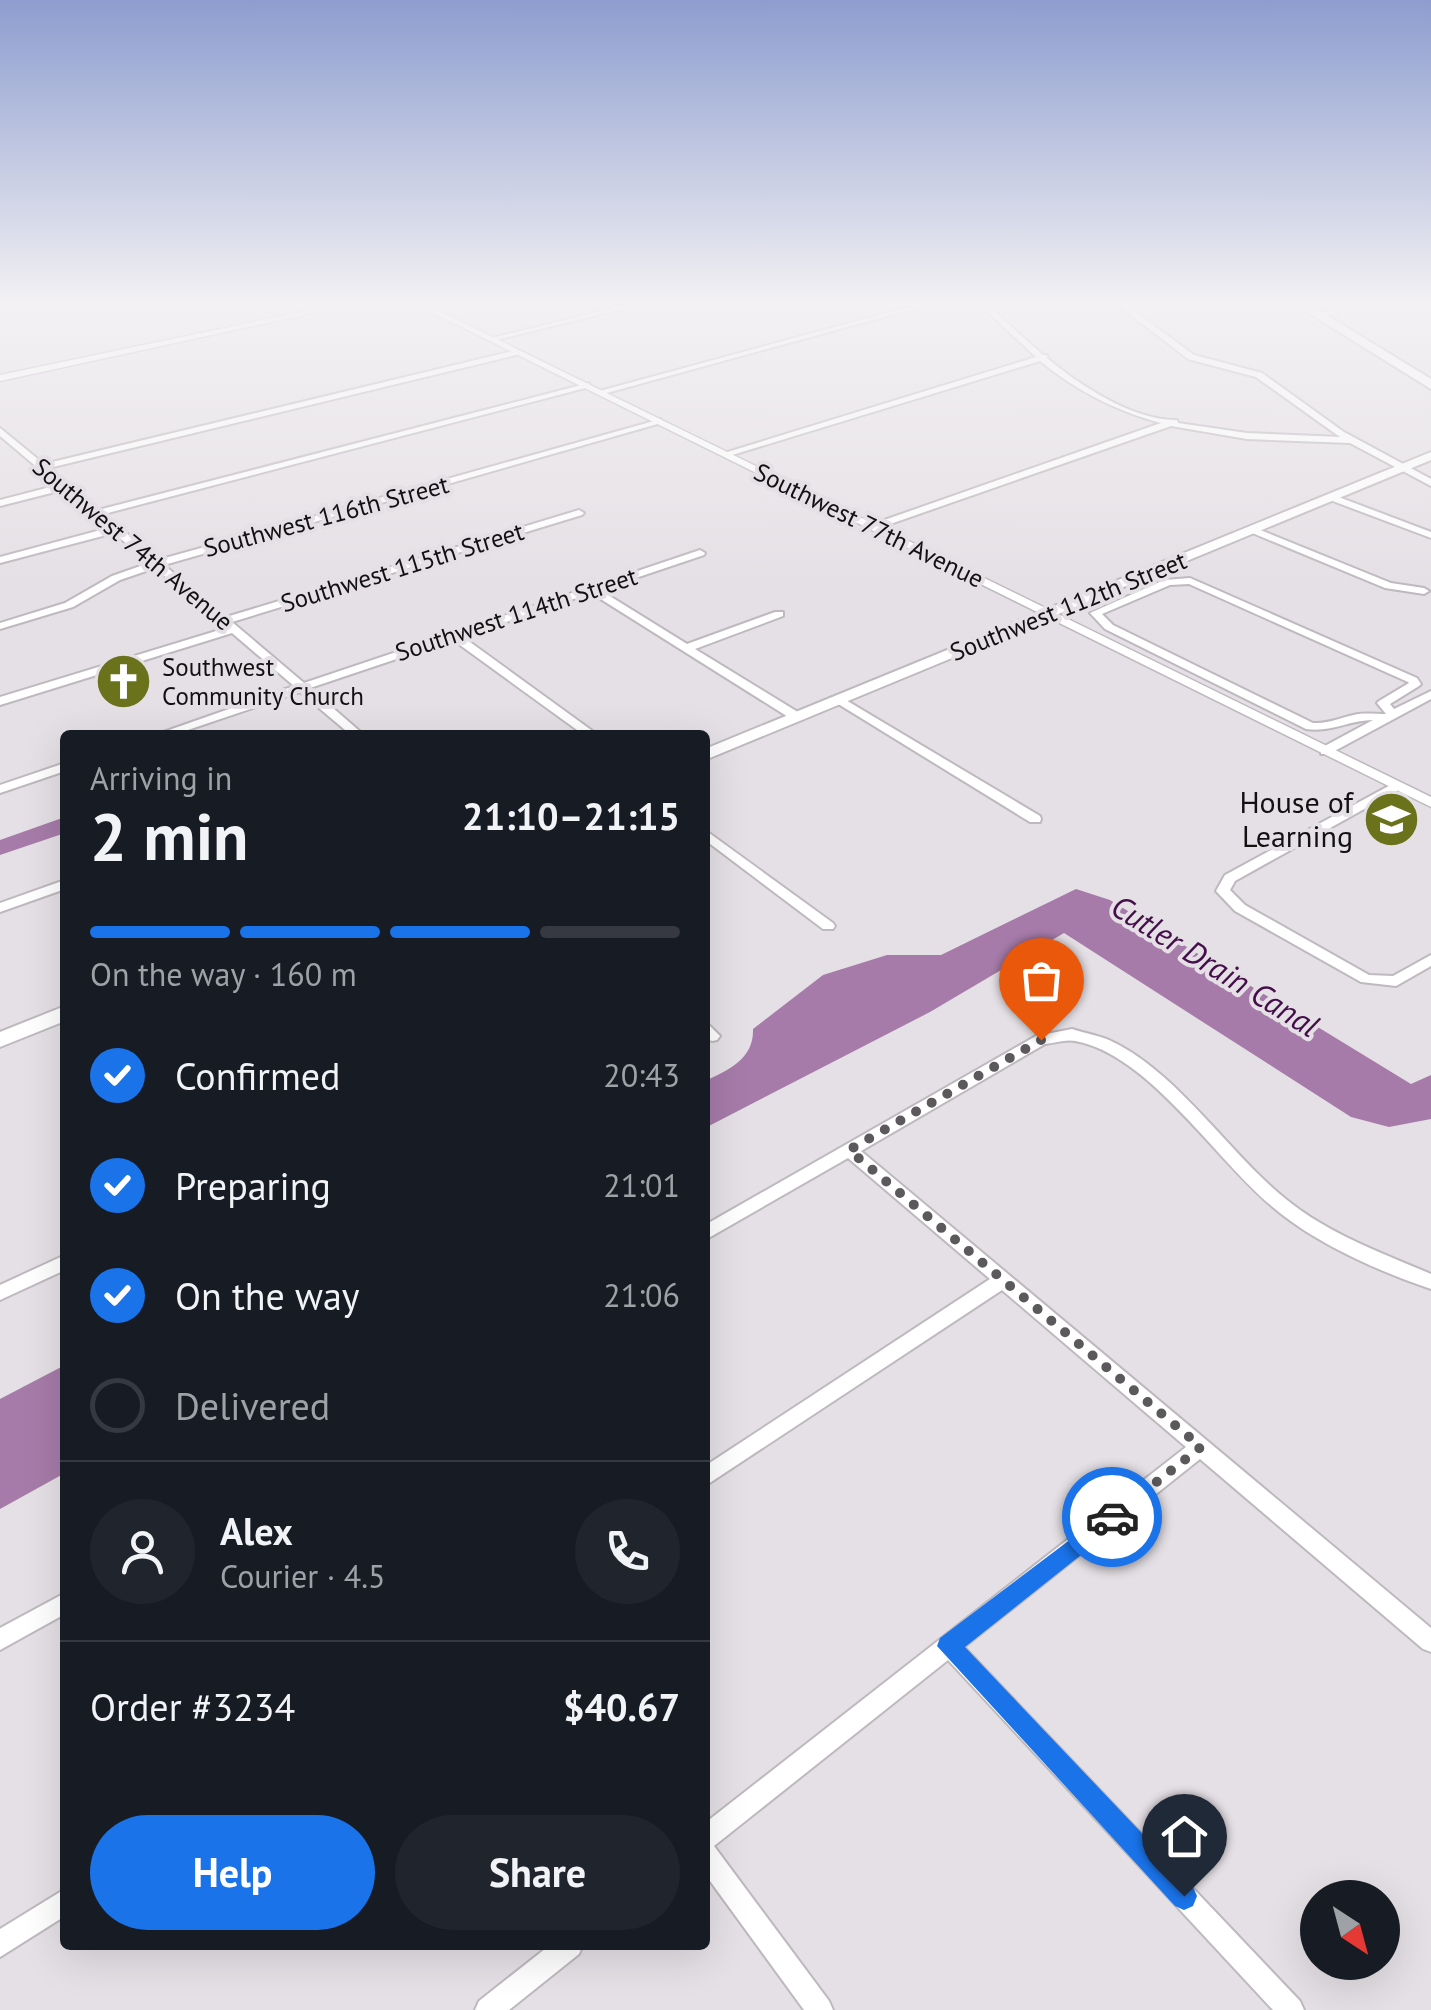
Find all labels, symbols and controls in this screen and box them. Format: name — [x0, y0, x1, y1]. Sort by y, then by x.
street label: Southwest 74th Avenue — [26, 451, 240, 637]
street label: Southwest 77th Avenue — [749, 455, 989, 595]
street label: Southwest 116th Street — [200, 468, 453, 564]
street label: Southwest 115th Street — [277, 515, 528, 619]
street label: Southwest 112th Street — [945, 544, 1191, 668]
street label: Southwest 114th Street — [391, 560, 641, 668]
church icon: Southwest Community Church — [93, 651, 153, 711]
place label: Southwest Community Church — [162, 651, 364, 712]
text: Arriving in — [90, 757, 232, 799]
place label: House of Learning — [1239, 782, 1354, 855]
school or university icon: House of Learning — [1362, 790, 1422, 850]
text: 21:10–21:15 — [462, 791, 680, 840]
text: 2 min — [90, 794, 249, 878]
water label: Cutler Drain Canal — [1104, 884, 1328, 1046]
pin — [999, 938, 1084, 1041]
text: On the way · 160 m — [90, 953, 357, 995]
icon: bag — [1014, 953, 1069, 1008]
icon: check — [90, 1048, 145, 1103]
text: Confirmed — [175, 1051, 341, 1100]
text: 20:43 — [603, 1054, 680, 1096]
icon: check — [90, 1158, 145, 1213]
text: Preparing — [175, 1161, 331, 1210]
text: 21:01 — [603, 1164, 680, 1206]
icon: check — [90, 1268, 145, 1323]
text: On the way — [175, 1271, 360, 1320]
text: 21:06 — [603, 1274, 680, 1316]
text: Delivered — [175, 1381, 330, 1430]
courier — [1062, 1467, 1162, 1567]
icon: car — [1085, 1490, 1140, 1545]
button: person — [90, 1499, 195, 1604]
button: phone — [575, 1499, 680, 1604]
text: Alex — [220, 1506, 293, 1555]
text: Courier · 4.5 — [220, 1555, 386, 1597]
text: Order #3234 — [90, 1682, 295, 1731]
text: $40.67 — [563, 1682, 680, 1731]
pin — [1142, 1794, 1227, 1897]
icon: home — [1157, 1809, 1212, 1864]
button: Help — [90, 1815, 375, 1930]
button: Share — [395, 1815, 680, 1930]
north arrow — [1300, 1880, 1400, 1980]
map controls — [1300, 1880, 1400, 1980]

